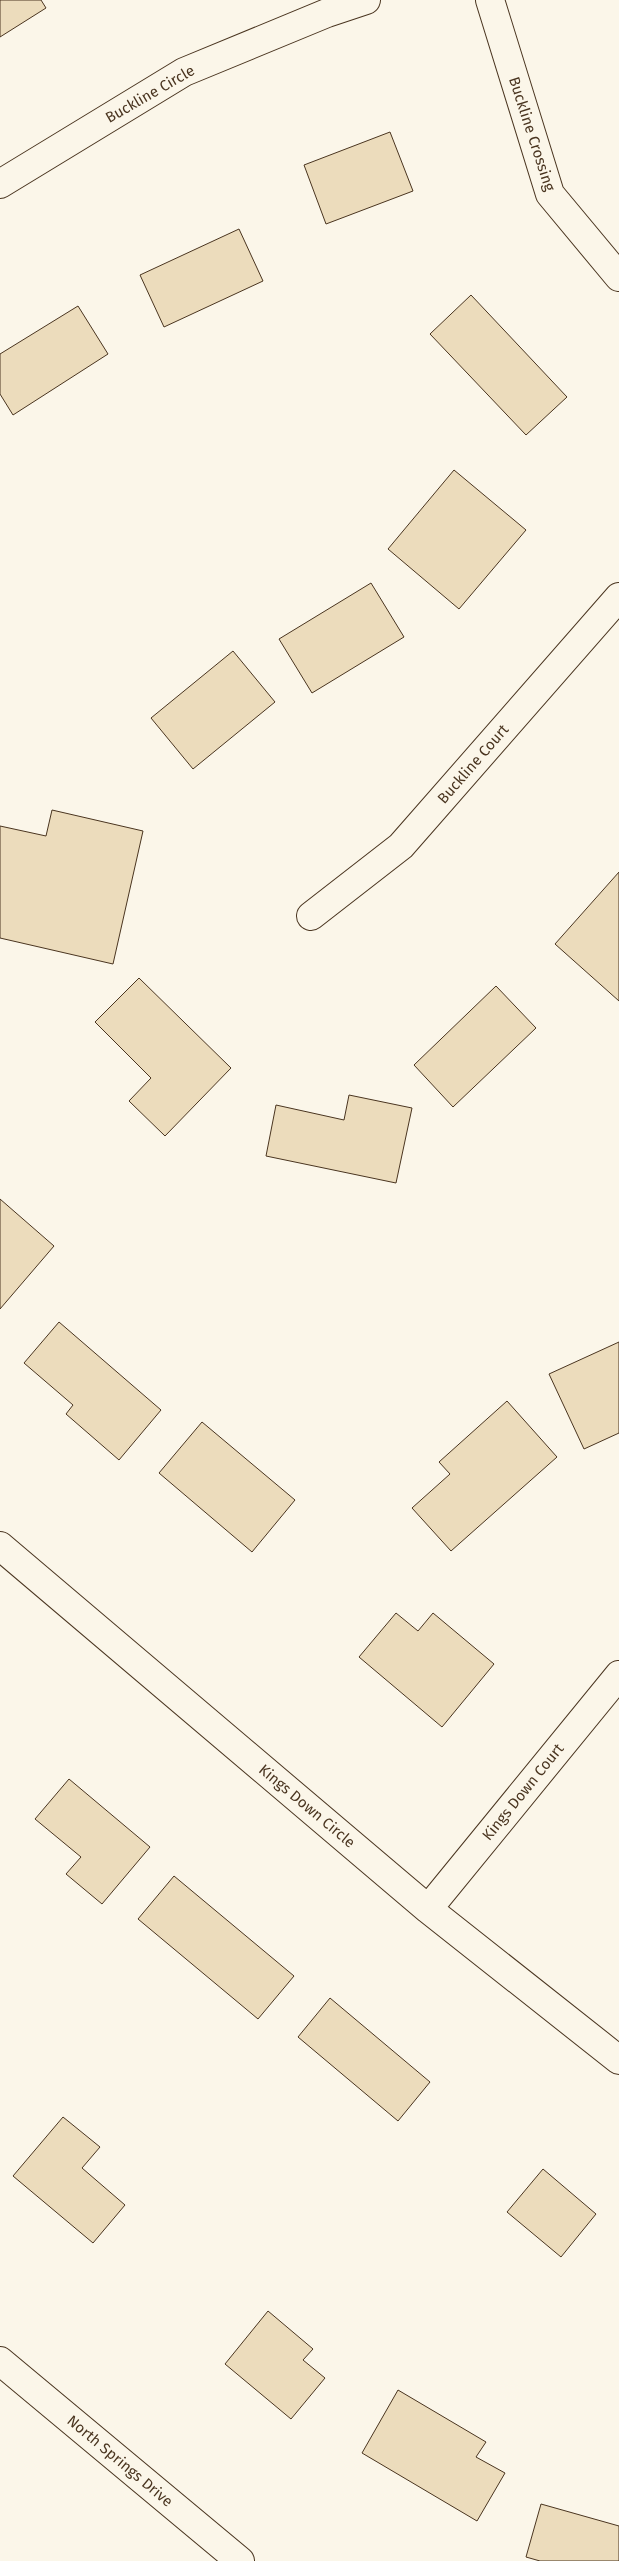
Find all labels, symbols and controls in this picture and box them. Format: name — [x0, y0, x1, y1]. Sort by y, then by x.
street label: Buckline Circle — [102, 61, 198, 127]
street label: Buckline Crossing — [505, 75, 559, 194]
street label: Buckline Court — [434, 720, 513, 807]
street label: Kings Down Court — [478, 1740, 568, 1844]
street label: Kings Down Circle — [255, 1761, 359, 1851]
street label: North Springs Drive — [63, 2411, 177, 2511]

